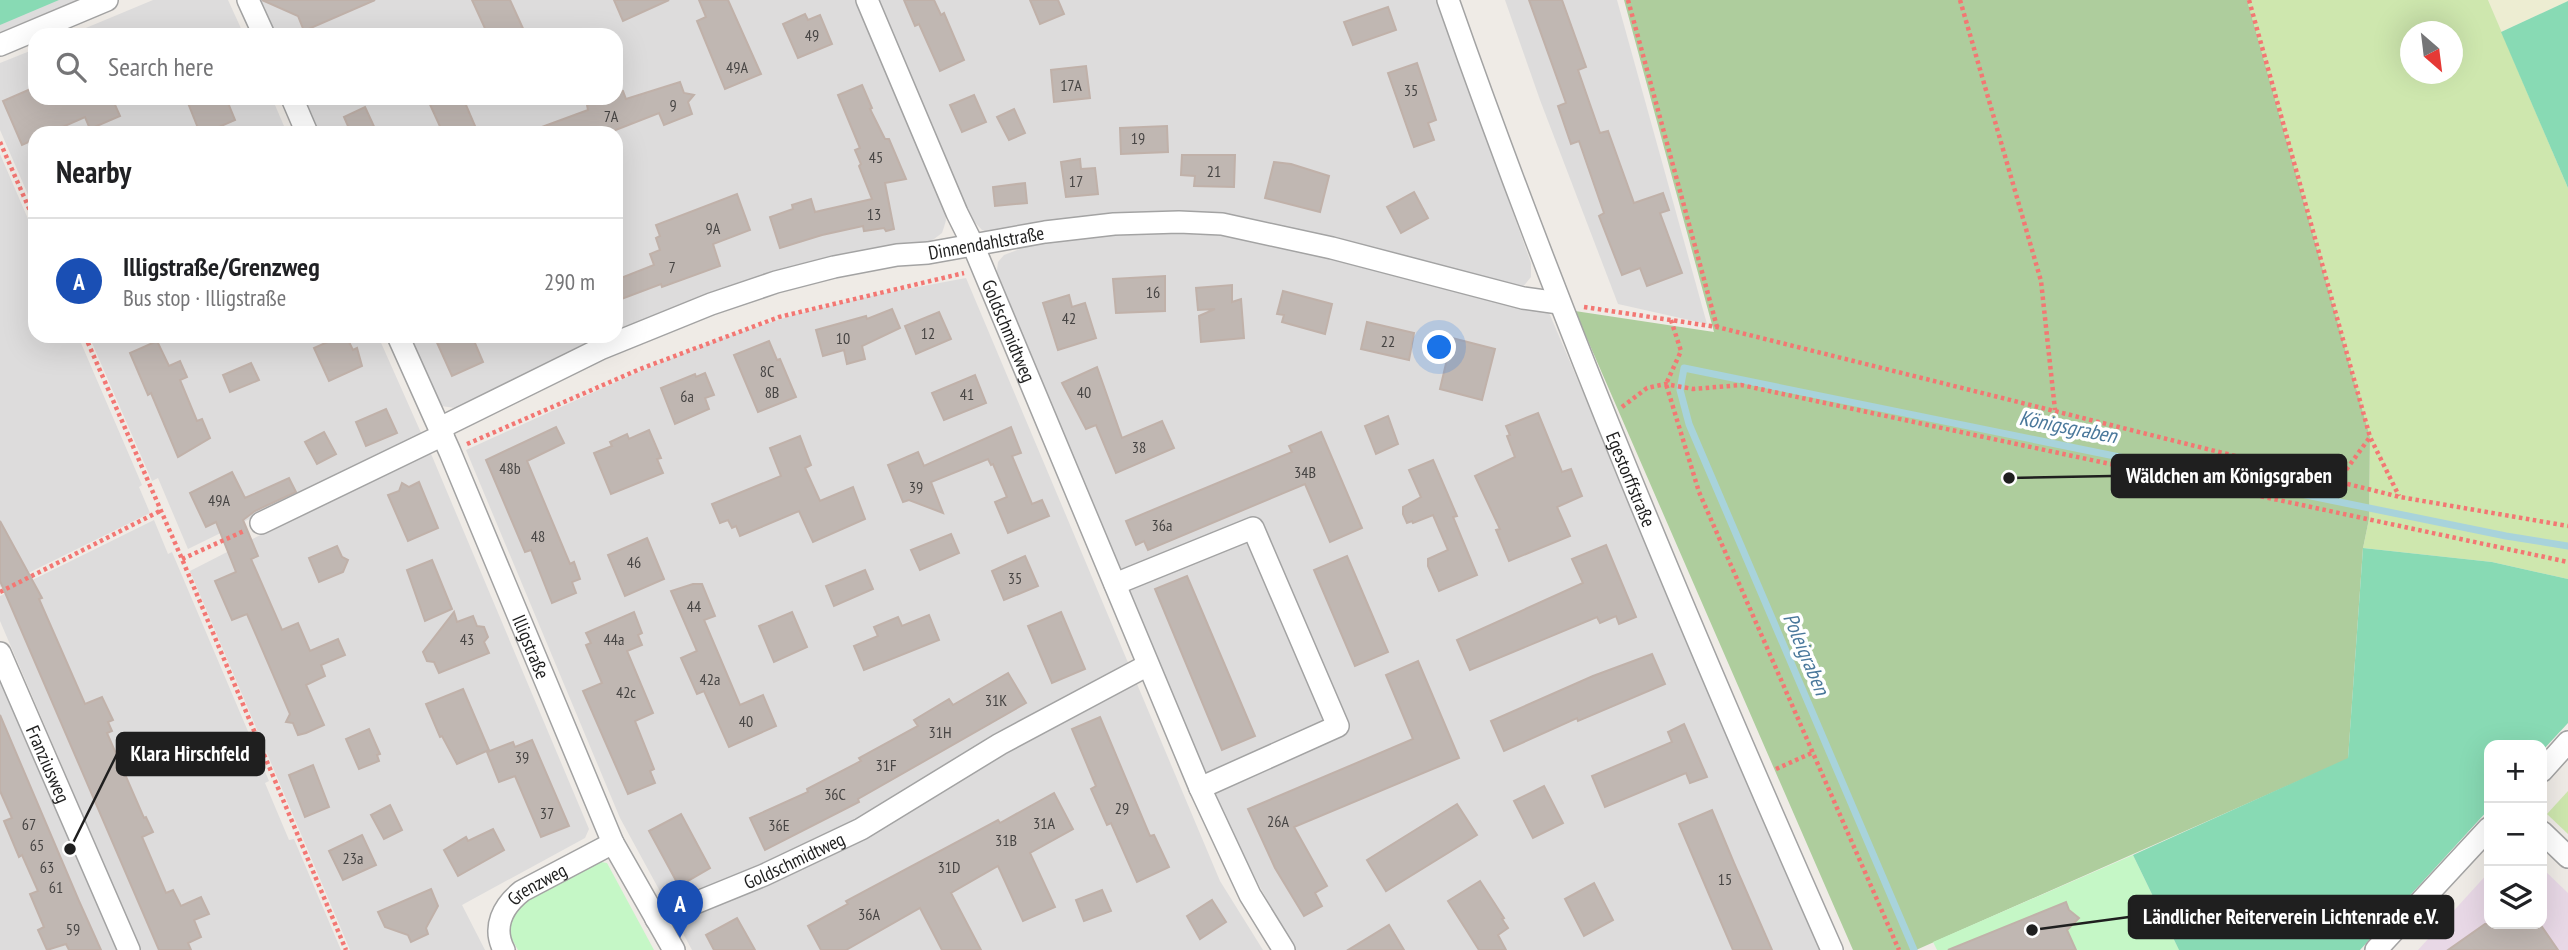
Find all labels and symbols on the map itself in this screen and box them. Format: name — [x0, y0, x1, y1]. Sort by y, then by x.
north arrow — [2400, 21, 2463, 84]
house number: 49 — [805, 25, 819, 45]
house number: 49A — [726, 57, 748, 77]
house number: 17A — [1060, 75, 1082, 95]
house number: 35 — [1404, 80, 1418, 100]
house number: 9 — [669, 95, 677, 115]
house number: 7A — [604, 106, 619, 126]
house number: 19 — [1131, 128, 1145, 148]
house number: 45 — [869, 147, 883, 167]
house number: 21 — [1207, 161, 1221, 181]
house number: 17 — [1069, 171, 1083, 191]
house number: 13 — [867, 204, 881, 224]
house number: 9A — [706, 218, 721, 238]
street label: Dinnendahlstraße — [926, 220, 1046, 265]
house number: 7 — [668, 257, 676, 277]
street label: Goldschmidtweg — [977, 276, 1041, 386]
house number: 16 — [1146, 282, 1160, 302]
house number: 42 — [1062, 308, 1076, 328]
house number: 12 — [921, 323, 935, 343]
house number: 10 — [836, 328, 850, 348]
your location — [1422, 330, 1456, 364]
house number: 22 — [1381, 331, 1395, 351]
house number: 8C — [760, 361, 774, 381]
house number: 8B — [765, 382, 779, 402]
house number: 40 — [1077, 382, 1091, 402]
house number: 41 — [960, 384, 974, 404]
house number: 6a — [680, 386, 694, 406]
water label: Königsgraben — [2017, 404, 2121, 450]
street label: Egestorffstraße — [1601, 428, 1661, 530]
house number: 38 — [1132, 437, 1146, 457]
callout: Wäldchen am Königsgraben — [2112, 455, 2346, 497]
house number: 48b — [499, 458, 521, 478]
house number: 34B — [1294, 462, 1316, 482]
text: Wäldchen am Königsgraben — [2125, 462, 2332, 489]
house number: 39 — [909, 477, 923, 497]
house number: 49A — [208, 490, 230, 510]
house number: 36a — [1152, 515, 1172, 535]
house number: 48 — [531, 526, 545, 546]
house number: 46 — [627, 552, 641, 572]
house number: 35 — [1008, 568, 1022, 588]
house number: 44 — [687, 596, 701, 616]
water label: Poleigraben — [1777, 609, 1836, 700]
street label: Illigstraße — [507, 611, 555, 682]
house number: 43 — [460, 629, 474, 649]
house number: 44a — [604, 629, 624, 649]
house number: 42a — [700, 669, 720, 689]
house number: 42c — [616, 682, 636, 702]
house number: 31K — [985, 690, 1007, 710]
house number: 40 — [739, 711, 753, 731]
street label: Franziusweg — [21, 722, 75, 806]
house number: 31H — [929, 722, 951, 742]
callout: Klara Hirschfeld — [117, 733, 264, 775]
text: Klara Hirschfeld — [130, 740, 250, 767]
house number: 39 — [515, 747, 529, 767]
house number: 31F — [875, 755, 897, 775]
house number: 36C — [824, 784, 846, 804]
house number: 29 — [1115, 798, 1129, 818]
house number: 37 — [540, 803, 554, 823]
house number: 26A — [1267, 811, 1289, 831]
house number: 31A — [1033, 813, 1055, 833]
house number: 67 — [22, 814, 36, 834]
house number: 36E — [768, 815, 790, 835]
street label: Goldschmidtweg — [740, 827, 848, 894]
house number: 31B — [995, 830, 1017, 850]
house number: 65 — [30, 835, 44, 855]
house number: 23a — [343, 848, 363, 868]
house number: 63 — [40, 857, 54, 877]
house number: 31D — [938, 857, 960, 877]
street label: Grenzweg — [502, 858, 571, 910]
house number: 15 — [1718, 869, 1732, 889]
house number: 61 — [49, 877, 63, 897]
pin: A — [657, 880, 703, 938]
callout: Ländlicher Reiterverein Lichtenrade e.V. — [2129, 896, 2453, 938]
text: Ländlicher Reiterverein Lichtenrade e.V. — [2143, 903, 2439, 930]
house number: 36A — [858, 904, 880, 924]
house number: 59 — [66, 919, 80, 939]

